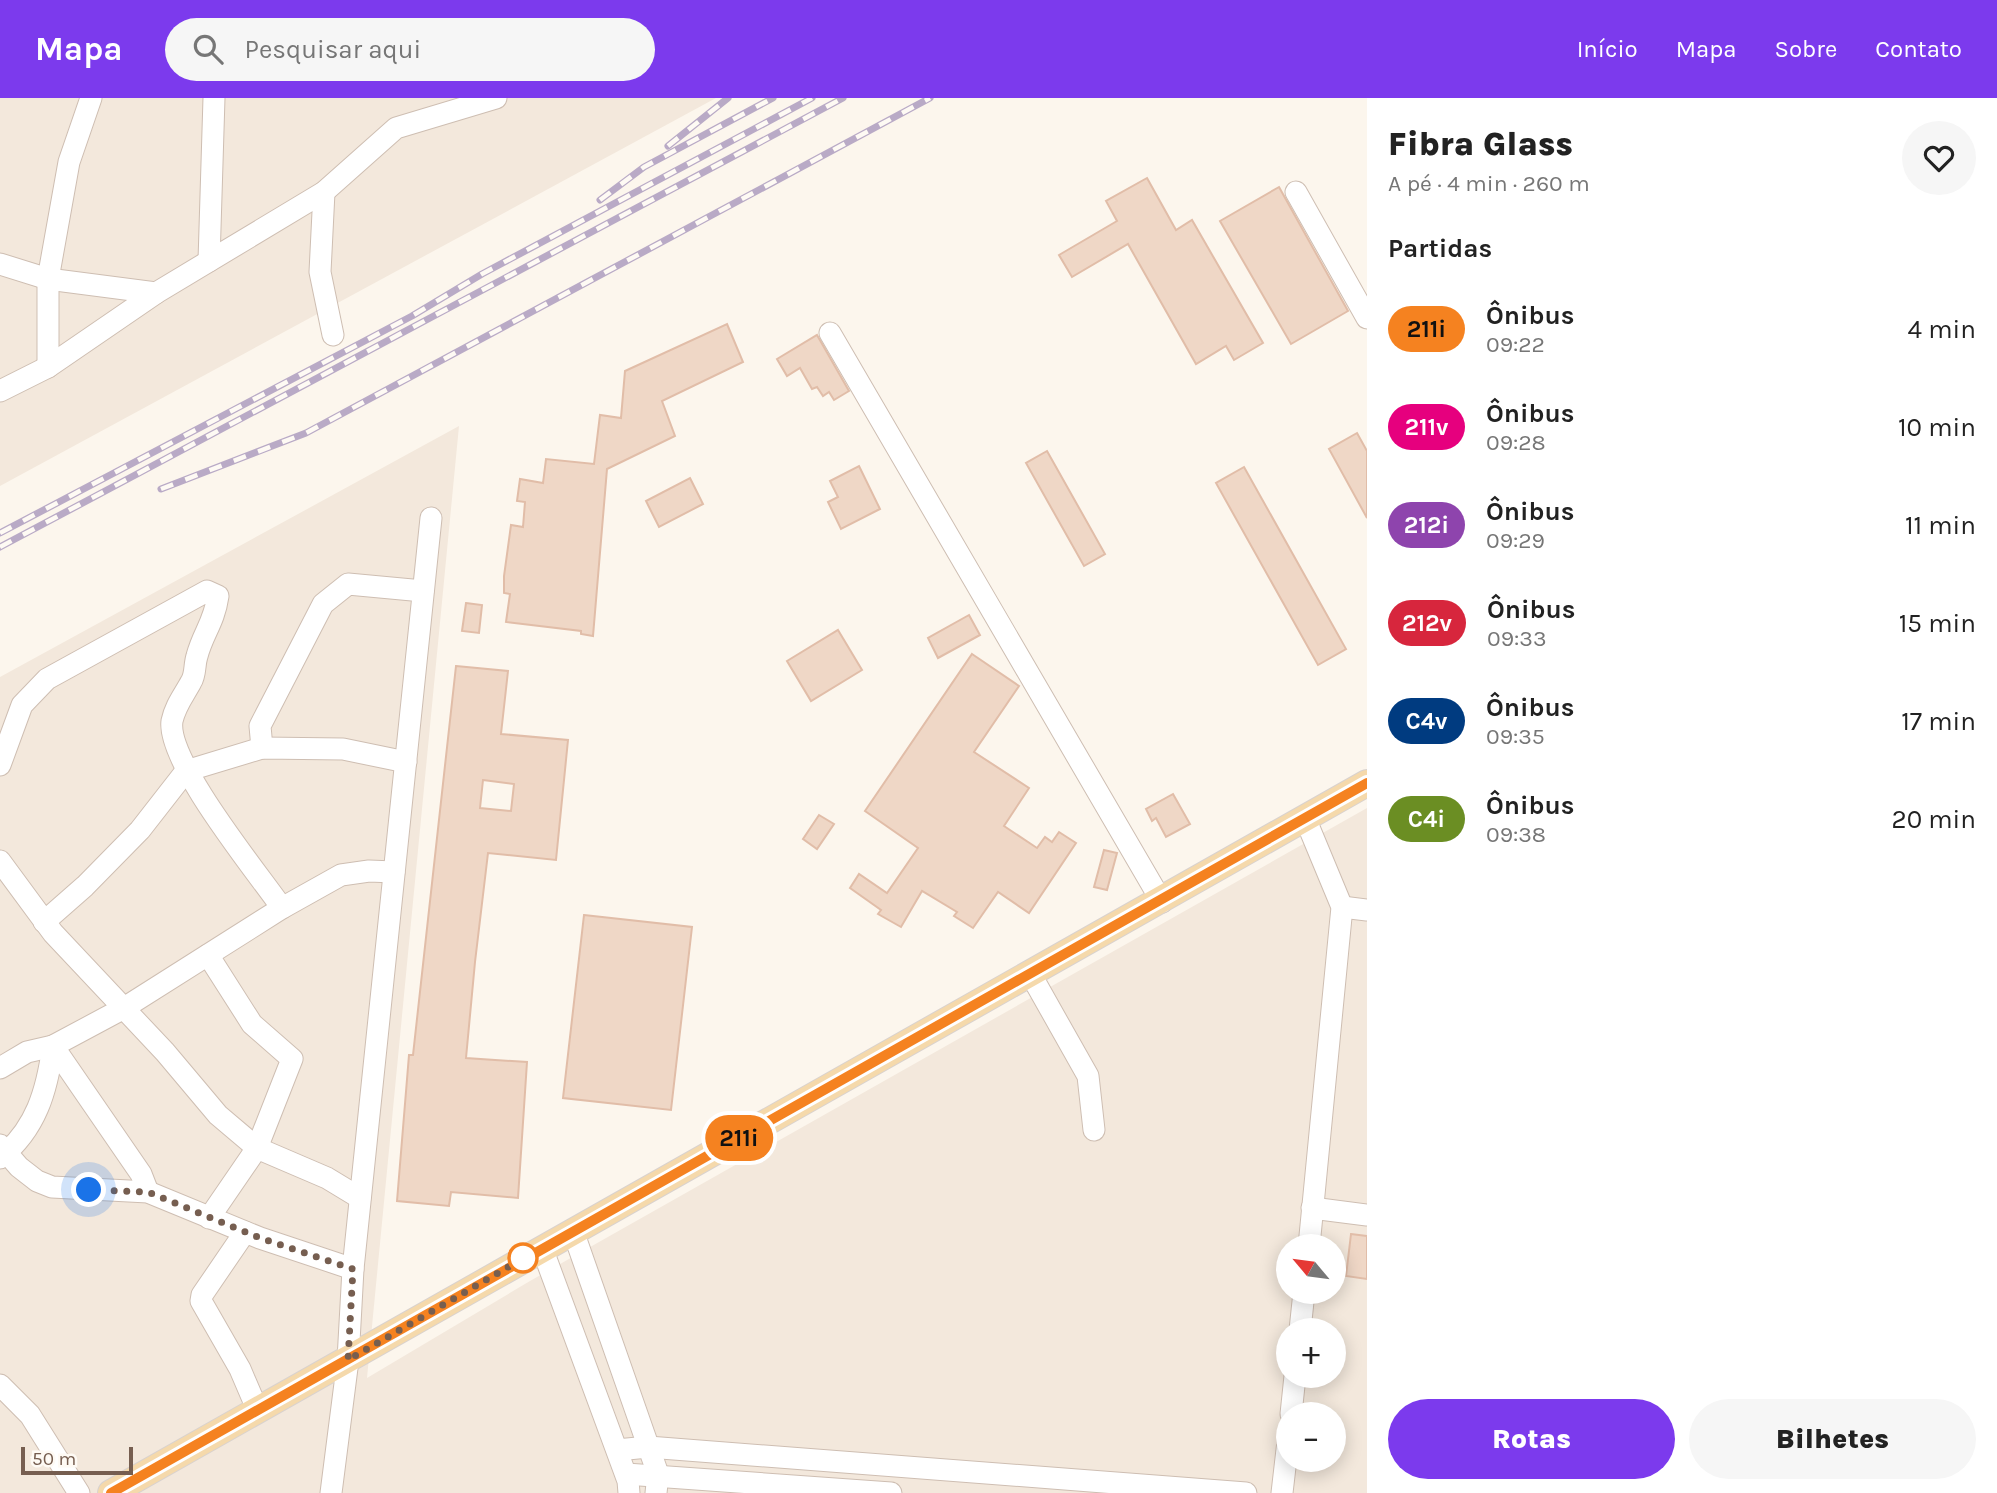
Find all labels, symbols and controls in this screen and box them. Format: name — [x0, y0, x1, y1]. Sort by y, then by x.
search box — [165, 18, 655, 81]
text: Mapa — [35, 30, 123, 68]
icon: search — [189, 30, 227, 68]
text: Pesquisar aqui — [245, 34, 421, 65]
text: Início — [1577, 35, 1638, 63]
text: Mapa — [1676, 35, 1736, 63]
text: Sobre — [1774, 35, 1837, 63]
text: Contato — [1875, 35, 1962, 63]
button: heart — [1902, 121, 1976, 195]
text: Fibra Glass — [1388, 125, 1573, 163]
text: A pé · 4 min · 260 m — [1388, 170, 1590, 197]
text: Partidas — [1388, 233, 1492, 264]
text: Ônibus — [1486, 300, 1574, 331]
text: 4 min — [1908, 314, 1976, 345]
text: 211i — [1407, 315, 1446, 343]
text: 09:22 — [1486, 331, 1545, 358]
text: Ônibus — [1486, 398, 1574, 429]
text: 10 min — [1898, 412, 1976, 443]
text: 211v — [1404, 413, 1449, 441]
text: 09:28 — [1486, 429, 1546, 456]
text: Ônibus — [1486, 496, 1574, 527]
text: 11 min — [1905, 510, 1976, 541]
text: 212i — [1404, 511, 1449, 539]
text: 09:29 — [1486, 527, 1545, 554]
text: Ônibus — [1487, 594, 1576, 625]
text: 15 min — [1899, 608, 1976, 639]
text: 212v — [1402, 609, 1452, 637]
text: 09:33 — [1487, 625, 1547, 652]
text: Ônibus — [1486, 692, 1574, 723]
text: 17 min — [1901, 706, 1976, 737]
text: C4v — [1406, 707, 1447, 735]
text: 09:35 — [1486, 723, 1545, 750]
text: Ônibus — [1486, 790, 1574, 821]
text: 20 min — [1892, 804, 1976, 835]
text: C4i — [1408, 805, 1445, 833]
text: 09:38 — [1486, 821, 1546, 848]
line badge: 211i — [690, 1115, 788, 1161]
text: 211i — [719, 1124, 759, 1152]
your location — [71, 1172, 106, 1207]
north arrow — [1276, 1234, 1346, 1304]
map controls — [1276, 1234, 1346, 1472]
unlabelled marker — [508, 1243, 538, 1273]
button: + — [1276, 1318, 1346, 1388]
button: Rotas — [1388, 1399, 1675, 1479]
button: Bilhetes — [1689, 1399, 1976, 1479]
button: − — [1276, 1402, 1346, 1472]
scale bar — [21, 1444, 133, 1476]
text: 50 m — [32, 1448, 76, 1470]

